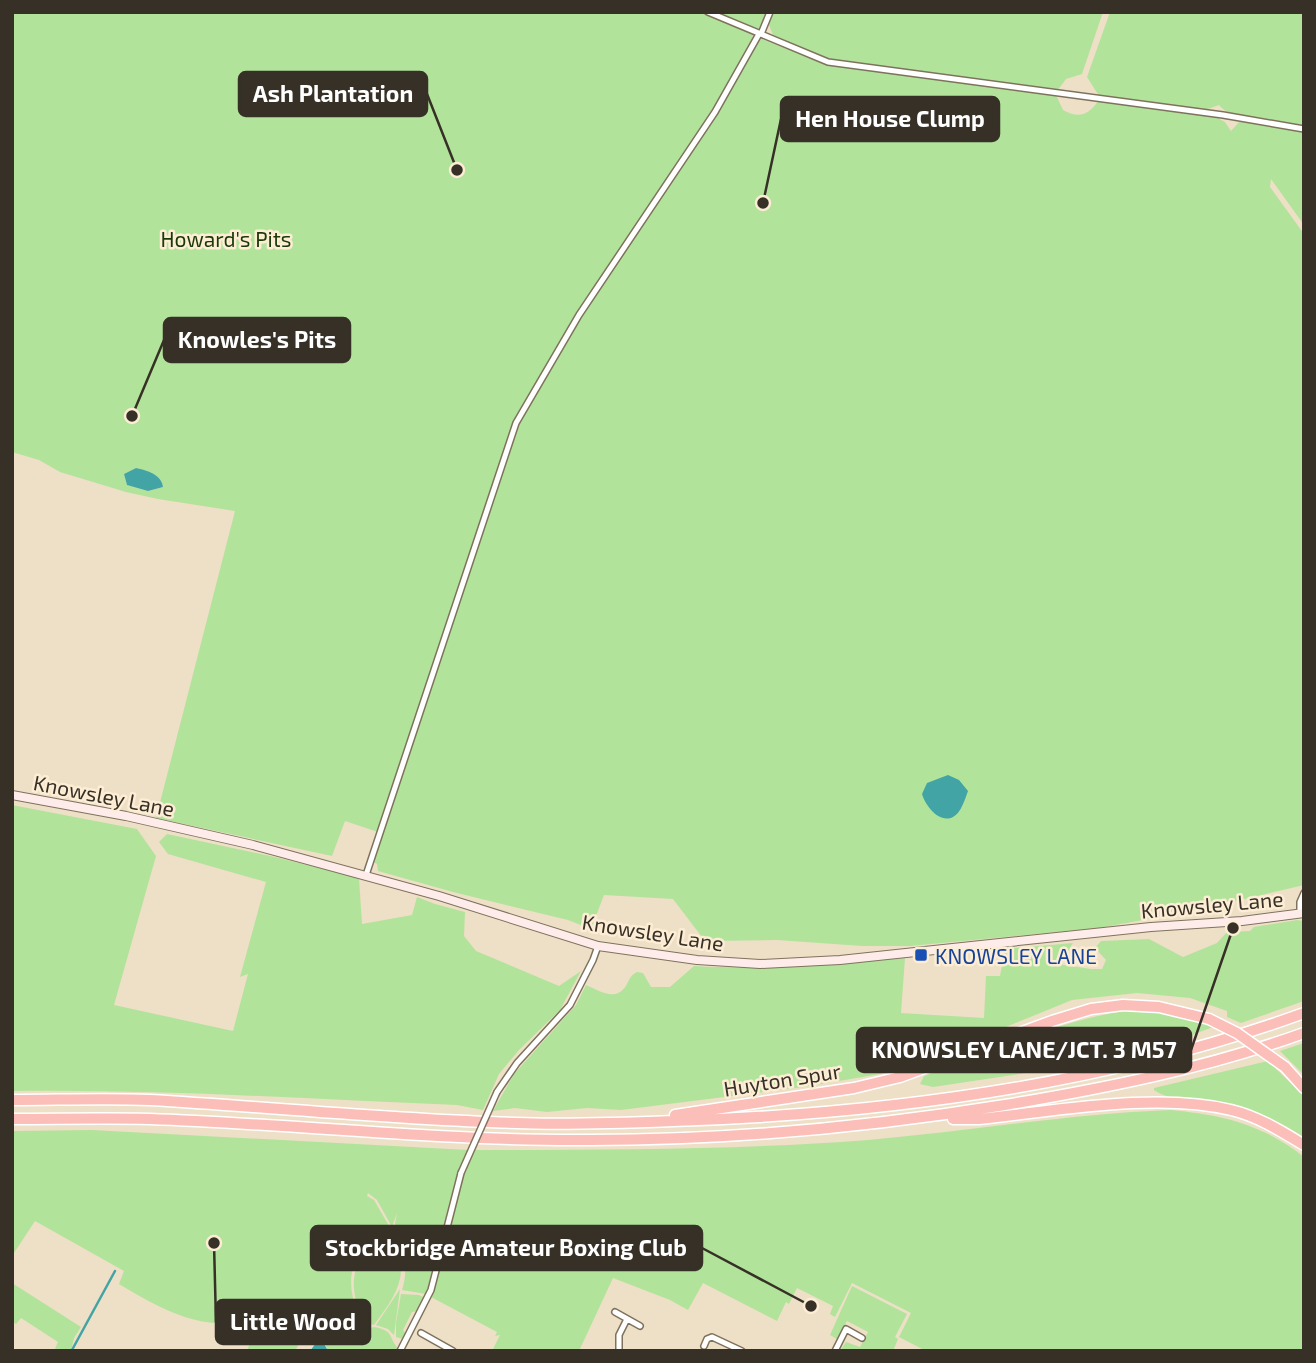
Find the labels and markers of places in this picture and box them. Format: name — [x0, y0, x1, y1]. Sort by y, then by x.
callout: Ash Plantation — [239, 72, 427, 116]
callout: Hen House Clump — [781, 97, 999, 141]
callout: Knowles's Pits — [164, 318, 350, 362]
place label: KNOWSLEY LANE — [935, 943, 1097, 968]
marker: KNOWSLEY LANE — [913, 947, 929, 963]
callout: KNOWSLEY LANE/JCT. 3 M57 — [857, 1028, 1191, 1072]
callout: Stockbridge Amateur Boxing Club — [311, 1226, 702, 1270]
callout: Little Wood — [216, 1300, 370, 1344]

